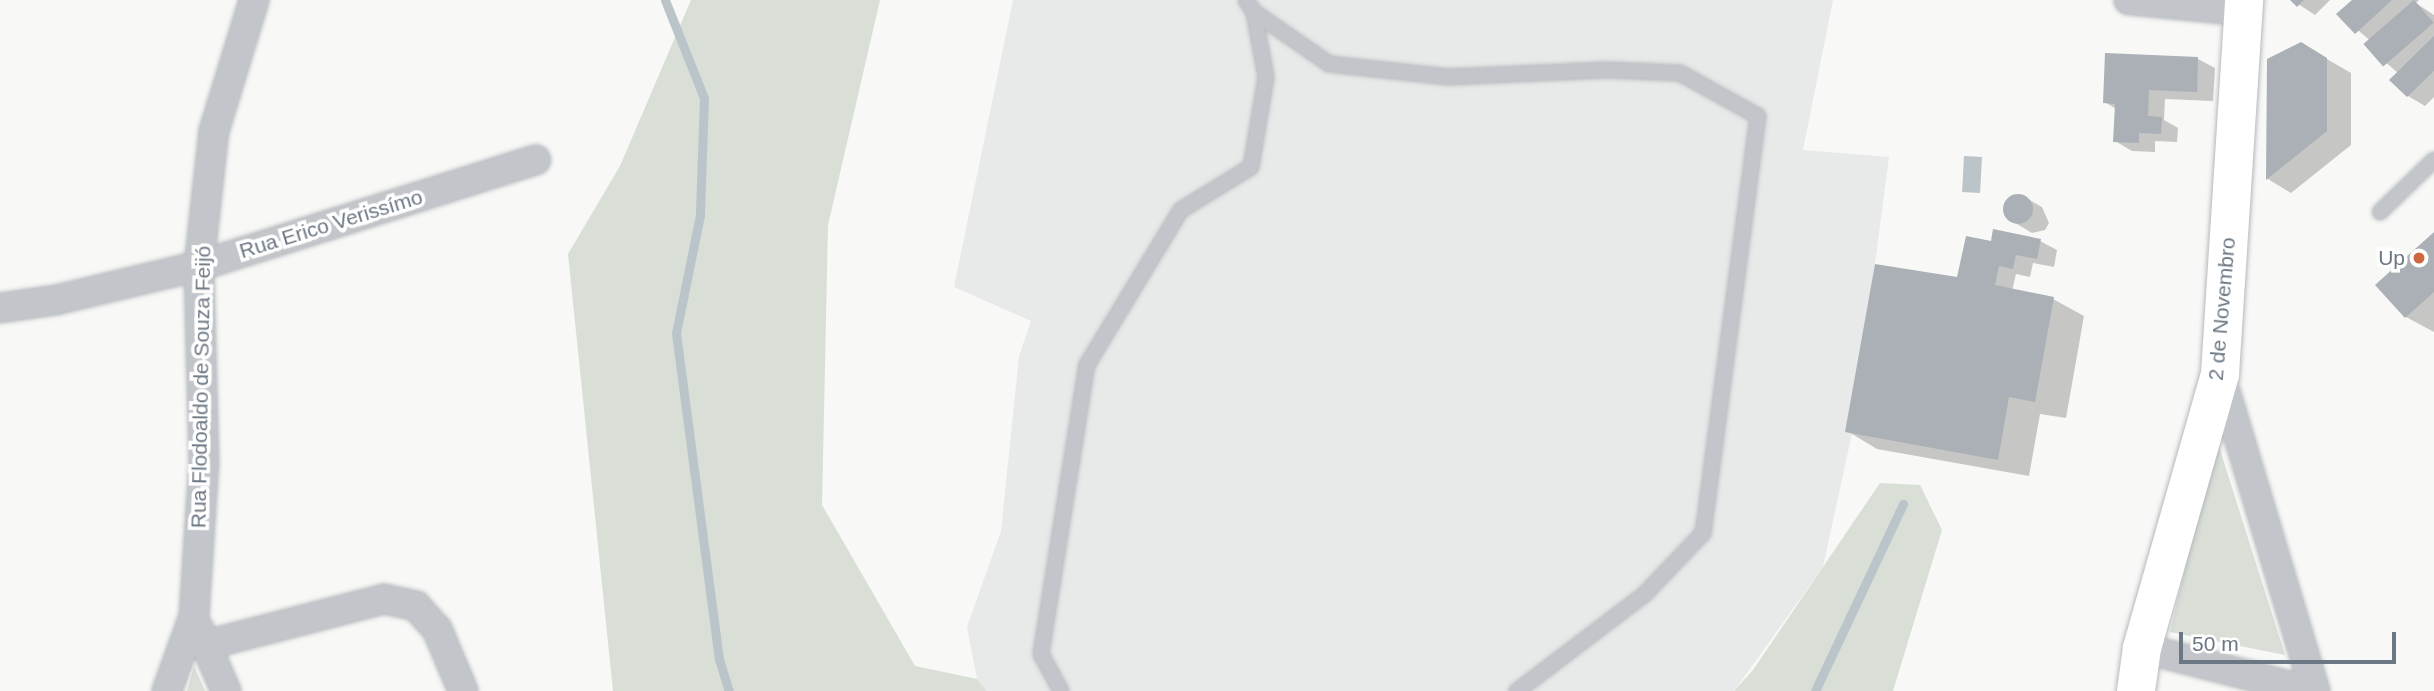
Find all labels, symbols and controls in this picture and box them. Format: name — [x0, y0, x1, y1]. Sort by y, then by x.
street label: Rua Erico Verissímo — [236, 184, 426, 264]
street label: 2 de Novembro — [2203, 236, 2241, 382]
place label: Up — [2378, 245, 2405, 271]
street label: Rua Flodoaldo de Souza Feijó — [186, 246, 216, 528]
marker: Up — [2411, 250, 2427, 266]
scale bar — [2182, 618, 2399, 662]
text: 50 m — [2192, 632, 2239, 655]

